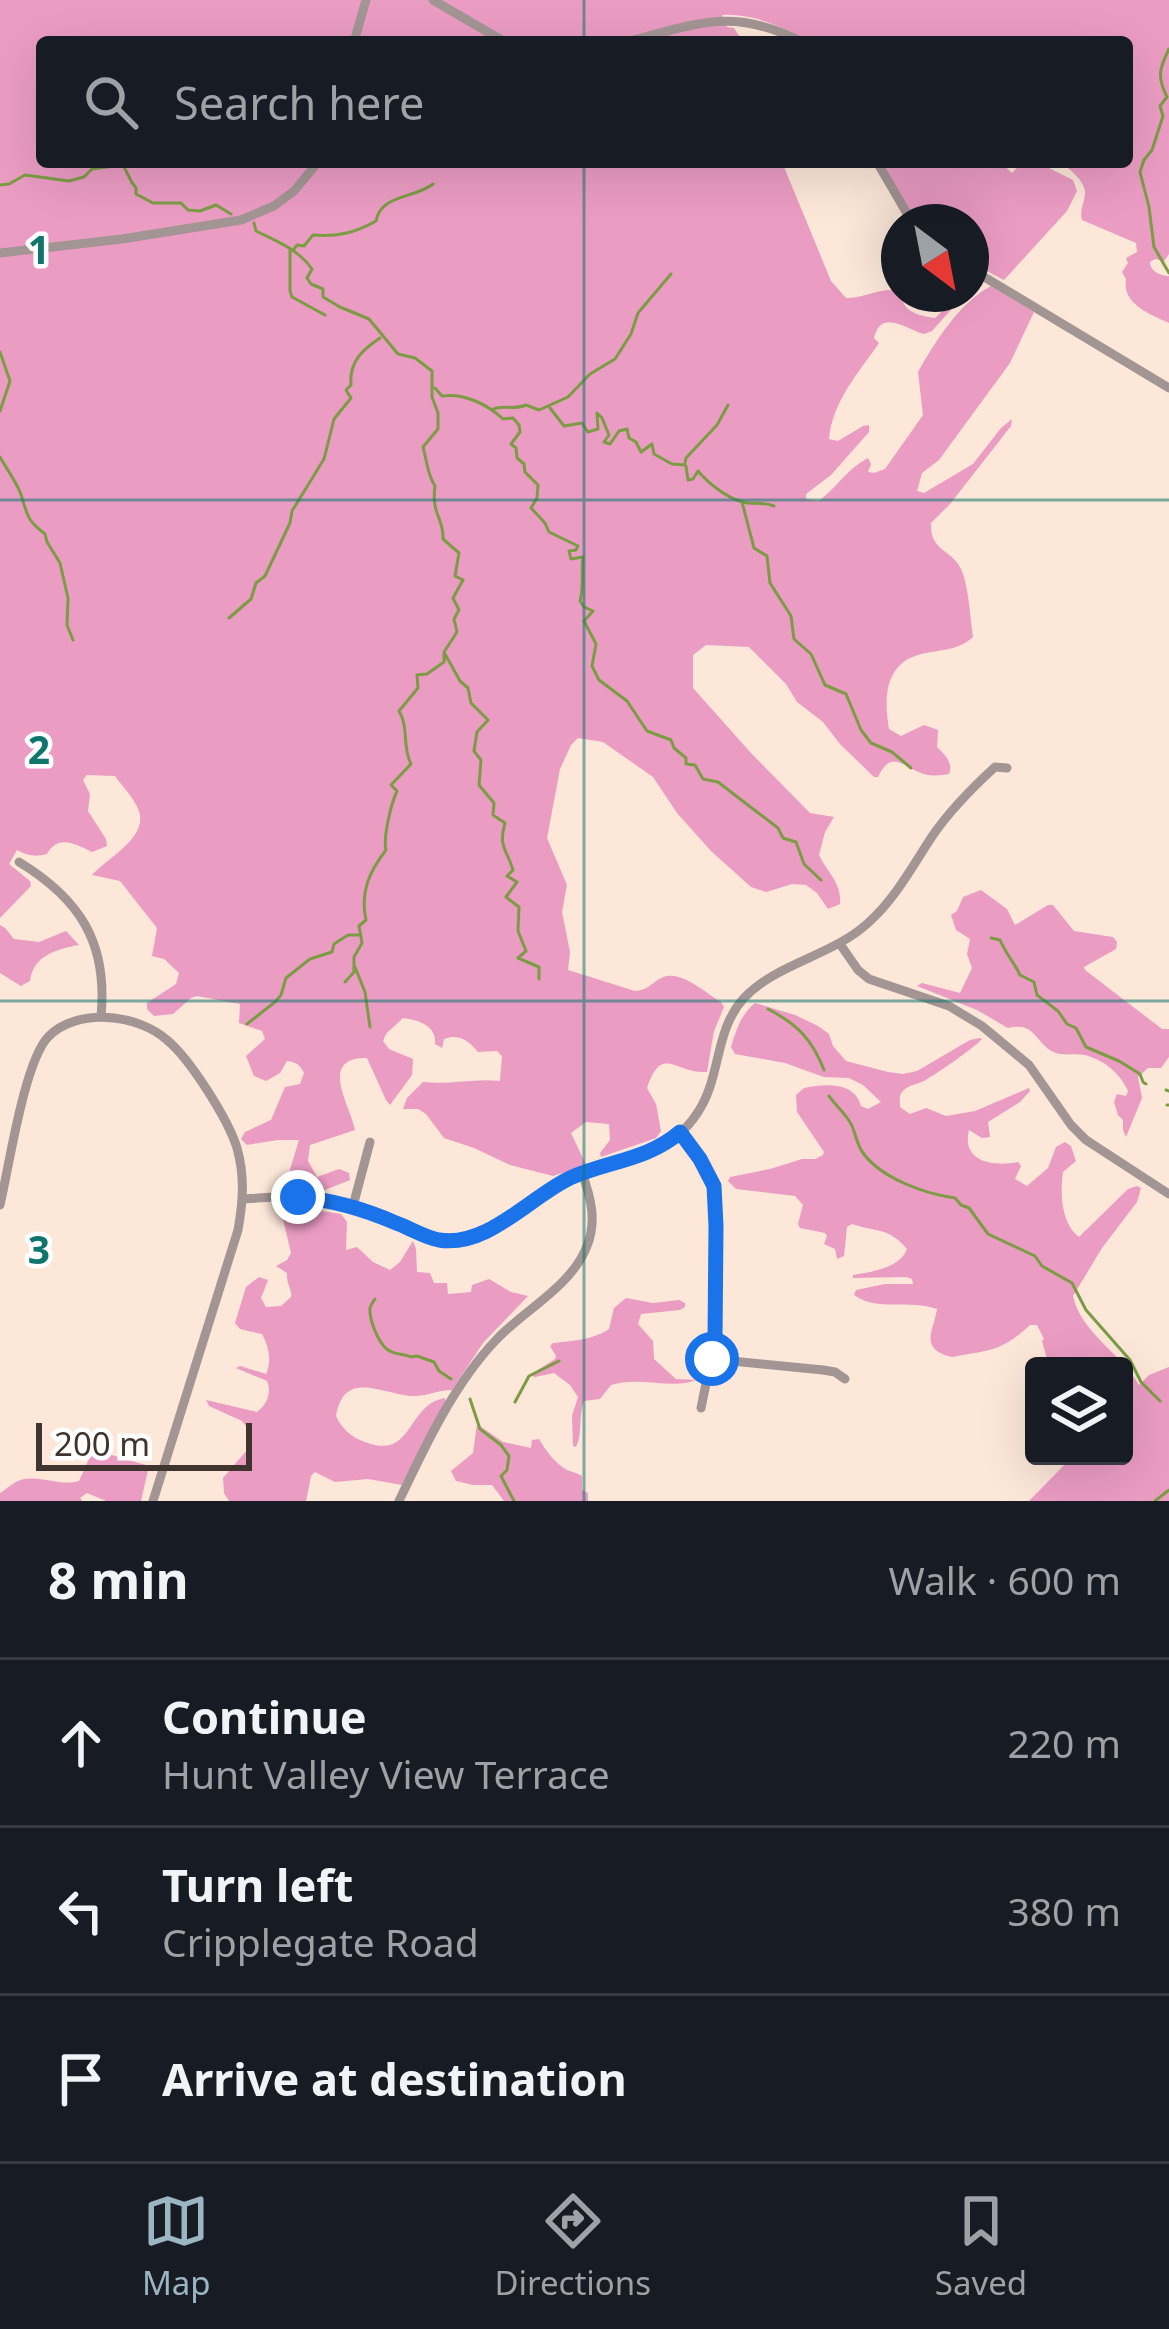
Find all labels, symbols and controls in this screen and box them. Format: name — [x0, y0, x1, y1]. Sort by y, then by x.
search box — [36, 36, 1133, 168]
icon: search — [78, 69, 144, 135]
text: Search here — [174, 72, 424, 133]
north arrow — [881, 204, 989, 312]
text: 1 — [28, 222, 50, 275]
text: 2 — [28, 722, 50, 775]
route end — [271, 1170, 325, 1224]
text: 3 — [28, 1222, 50, 1275]
route start — [685, 1332, 739, 1386]
map controls — [1025, 1357, 1133, 1465]
button: layers — [1025, 1357, 1133, 1465]
scale bar — [36, 1417, 252, 1470]
text: 200 m — [54, 1421, 150, 1466]
text: 8 min — [48, 1544, 189, 1614]
text: Walk · 600 m — [888, 1553, 1121, 1606]
text: Continue — [162, 1686, 367, 1747]
icon: ahead — [48, 1710, 114, 1776]
text: 220 m — [1007, 1716, 1121, 1769]
text: Hunt Valley View Terrace — [162, 1747, 610, 1800]
text: Turn left — [162, 1854, 353, 1915]
icon: left — [48, 1878, 114, 1944]
text: 380 m — [1007, 1884, 1121, 1937]
text: Cripplegate Road — [162, 1915, 479, 1968]
icon: arrive — [48, 2046, 114, 2112]
text: Arrive at destination — [162, 2048, 627, 2109]
tab: Map — [142, 2188, 211, 2305]
tab: Directions — [494, 2188, 651, 2305]
tab: Saved — [935, 2188, 1027, 2305]

